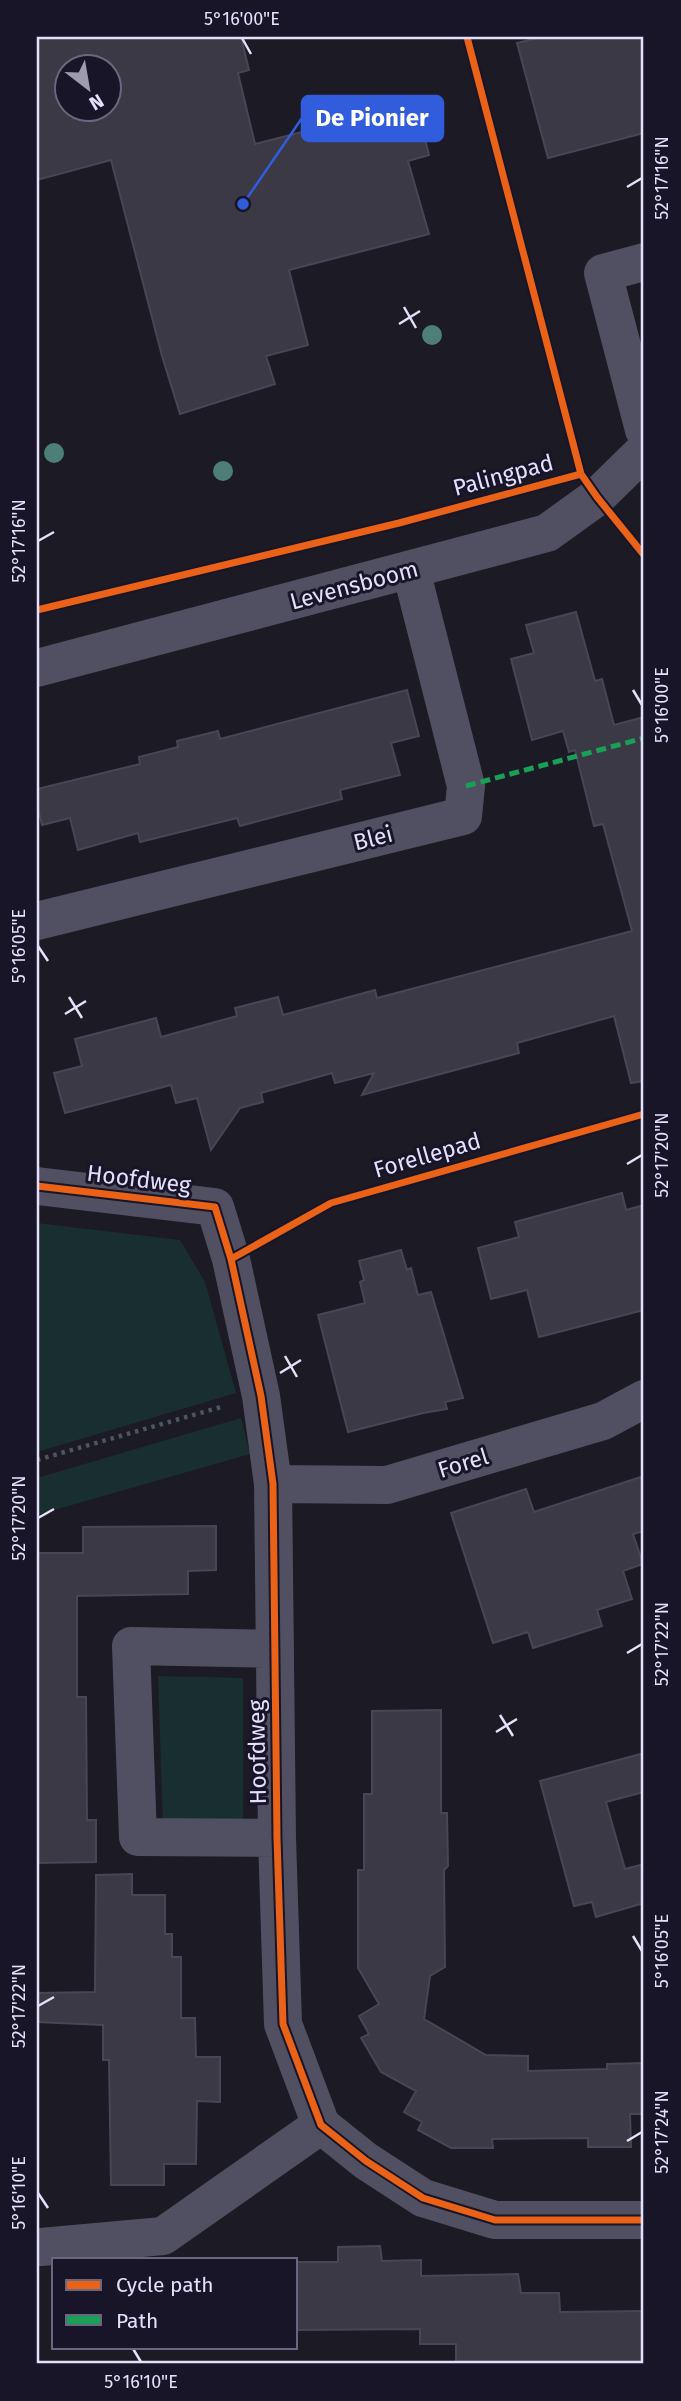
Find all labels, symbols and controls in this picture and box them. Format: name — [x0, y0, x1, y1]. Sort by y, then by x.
text: 5°16'00"E — [204, 8, 280, 30]
north arrow — [52, 52, 122, 122]
text: N — [85, 89, 108, 115]
callout: De Pionier — [302, 96, 443, 141]
text: De Pionier — [315, 104, 429, 132]
text: 52°17'16"N — [651, 136, 673, 220]
street label: Palingpad — [450, 448, 556, 502]
text: 52°17'16"N — [8, 499, 30, 583]
street label: Levensboom — [287, 554, 421, 616]
text: 5°16'00"E — [651, 667, 673, 743]
street label: Blei — [350, 820, 396, 856]
text: 5°16'05"E — [8, 909, 30, 983]
text: 52°17'20"N — [651, 1112, 673, 1198]
street label: Forellepad — [370, 1126, 484, 1184]
street label: Hoofdweg — [85, 1159, 193, 1199]
street label: Forel — [434, 1442, 492, 1484]
text: 52°17'20"N — [8, 1475, 30, 1561]
text: 52°17'22"N — [651, 1602, 673, 1686]
street label: Hoofdweg — [242, 1699, 272, 1805]
text: 5°16'05"E — [651, 1914, 673, 1988]
text: 52°17'22"N — [8, 1964, 30, 2048]
text: 52°17'24"N — [651, 2090, 673, 2174]
text: 5°16'10"E — [8, 2156, 30, 2230]
legend — [52, 2258, 298, 2348]
text: Cycle path — [116, 2272, 214, 2298]
text: Path — [116, 2308, 158, 2334]
text: 5°16'10"E — [104, 2371, 178, 2393]

